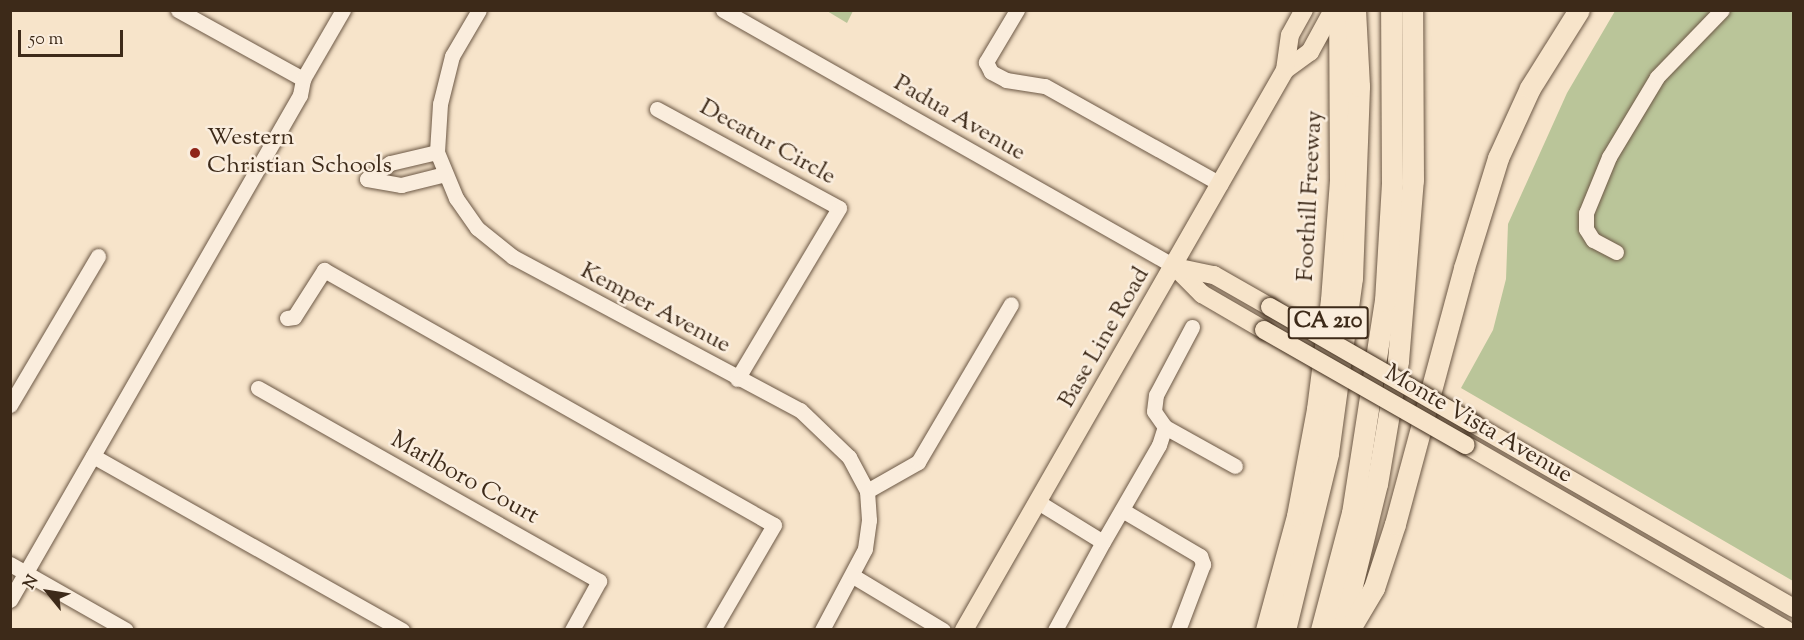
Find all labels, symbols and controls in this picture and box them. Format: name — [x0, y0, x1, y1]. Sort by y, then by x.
scale bar — [21, 18, 126, 56]
text: 50 m — [29, 27, 63, 53]
street label: Padua Avenue — [888, 70, 1030, 168]
street label: Decatur Circle — [694, 94, 840, 192]
street label: Foothill Freeway — [1292, 110, 1330, 282]
place label: Western Christian Schools — [207, 125, 392, 181]
marker: Western Christian Schools — [188, 146, 202, 160]
street label: Kemper Avenue — [575, 257, 735, 361]
street label: Base Line Road — [1053, 263, 1157, 413]
road number: CA 210 — [1288, 304, 1368, 342]
street label: Monte Vista Avenue — [1379, 360, 1577, 490]
street label: Marlboro Court — [385, 426, 543, 532]
north arrow — [18, 562, 78, 622]
text: N — [19, 571, 45, 594]

